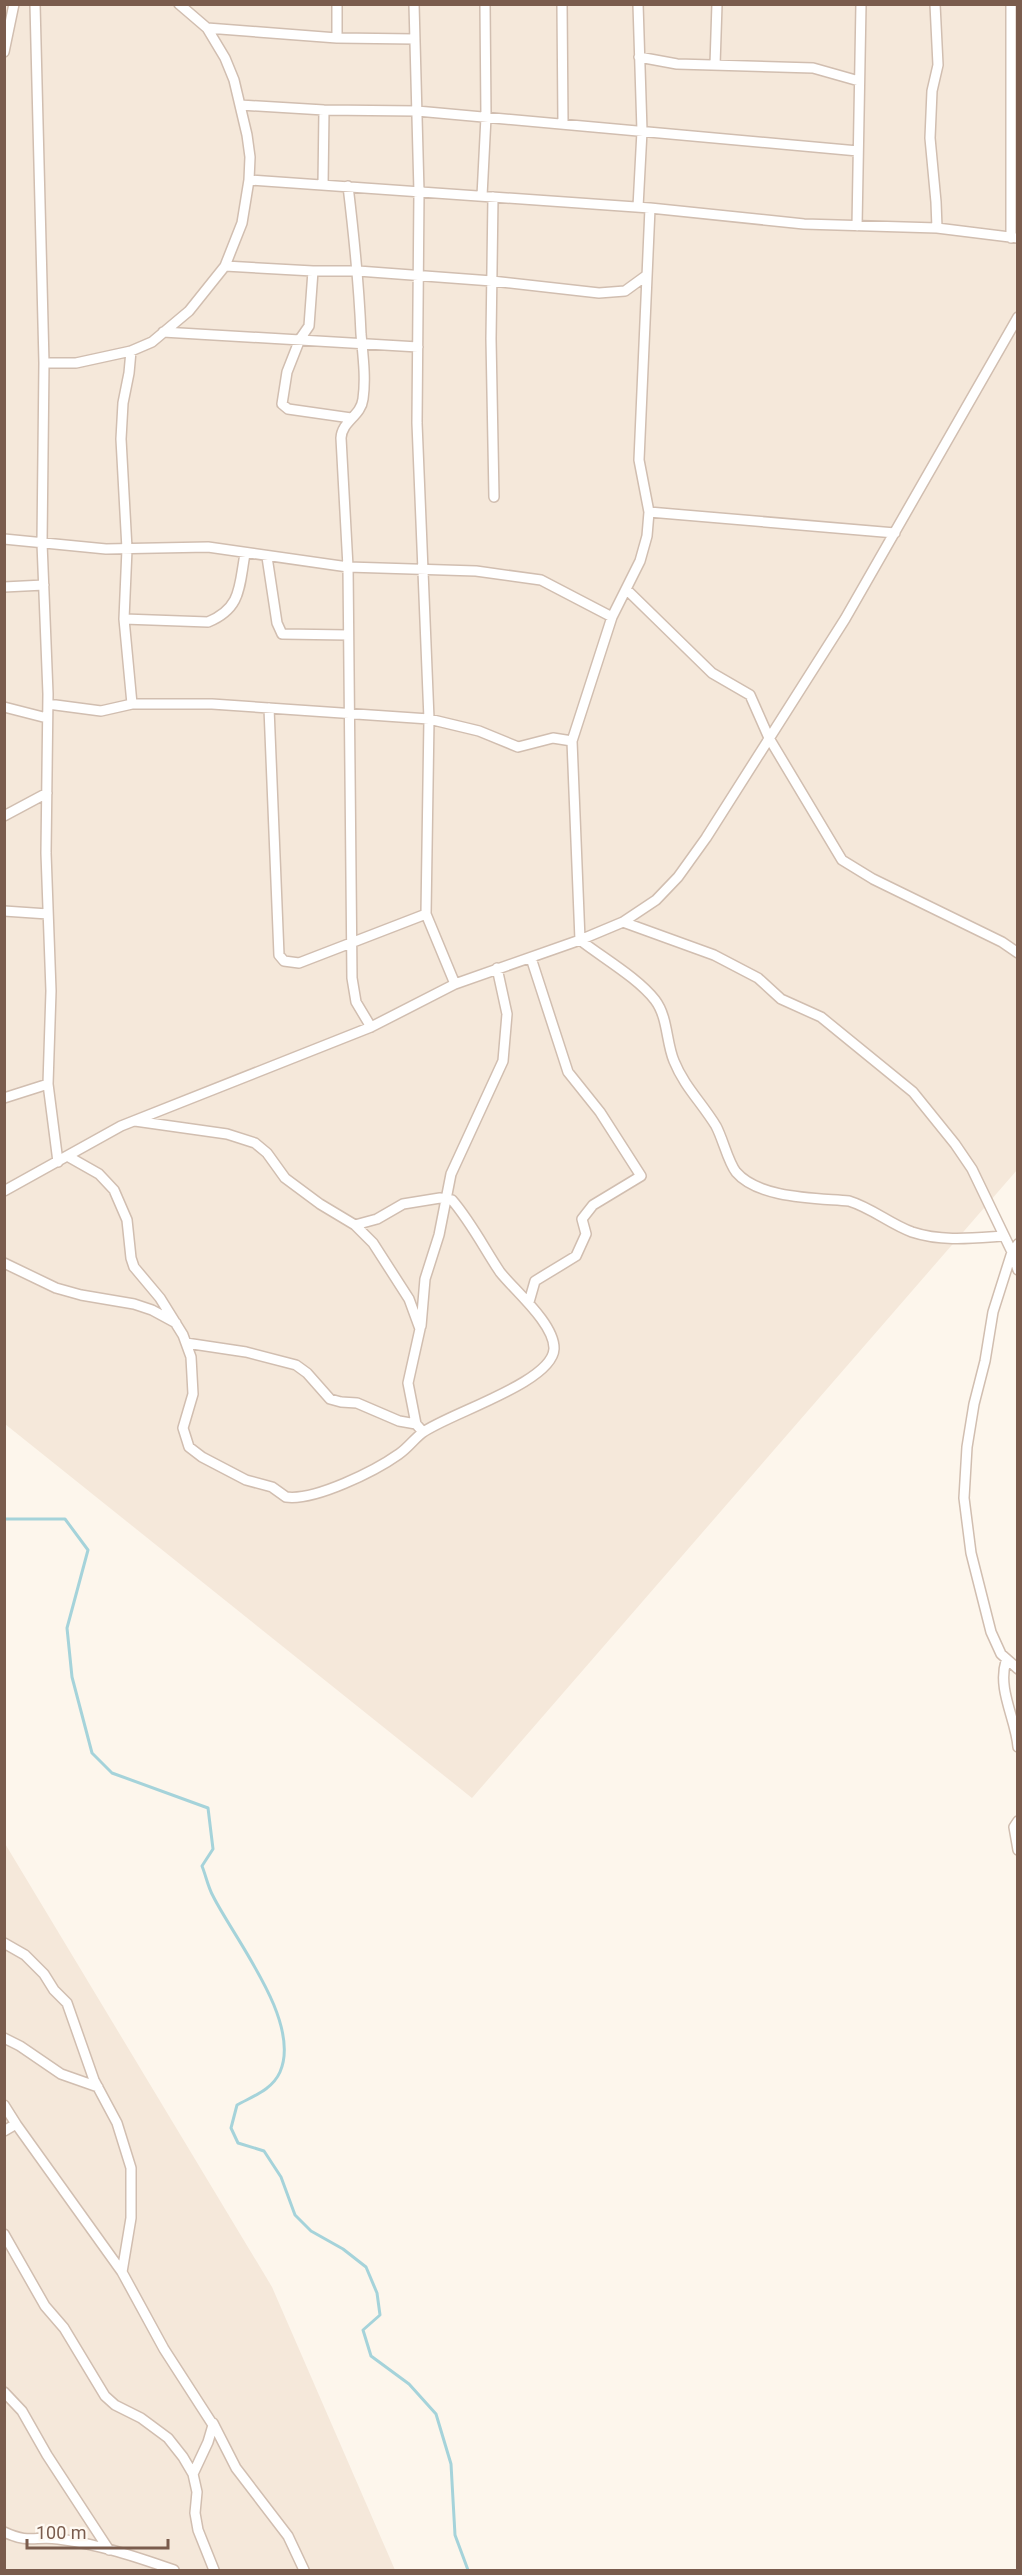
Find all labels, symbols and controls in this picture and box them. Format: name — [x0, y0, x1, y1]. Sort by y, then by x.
scale bar — [27, 2512, 168, 2550]
text: 100 m — [36, 2522, 87, 2543]

